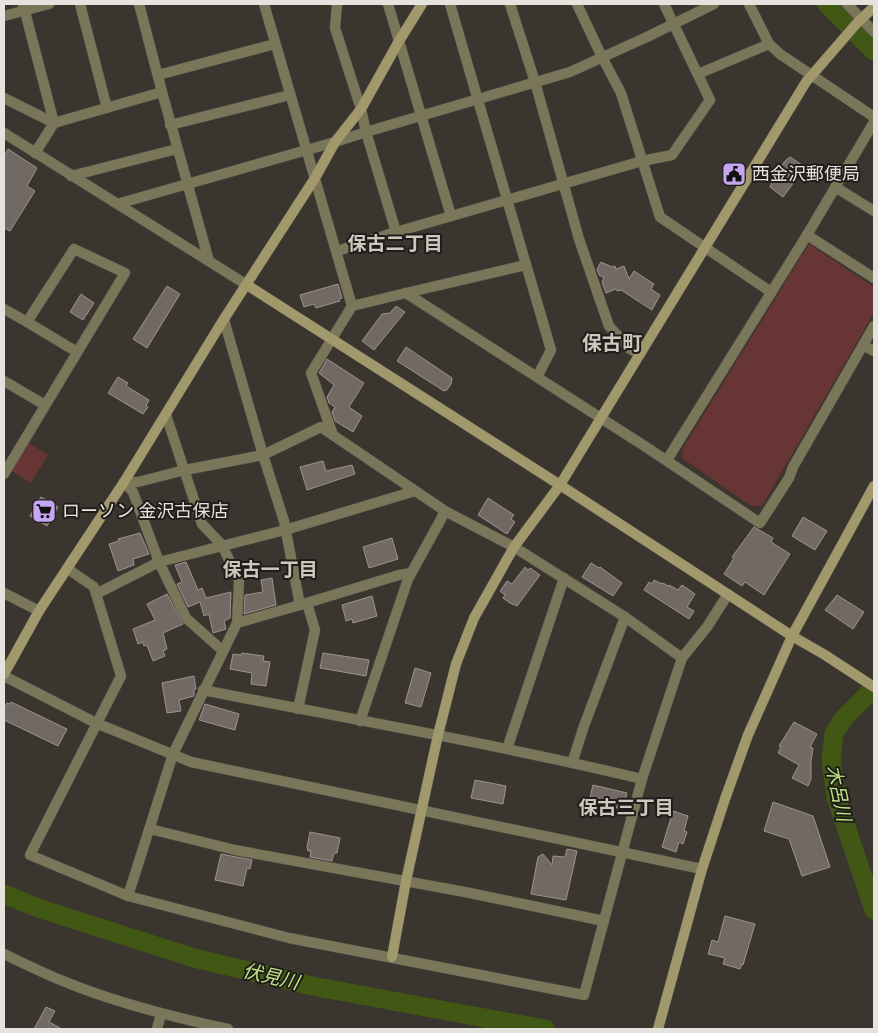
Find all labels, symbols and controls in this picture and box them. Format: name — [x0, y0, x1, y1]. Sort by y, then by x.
public building icon: 西金沢郵便局 — [721, 161, 747, 187]
place label: 西金沢郵便局 — [752, 161, 860, 185]
district label: 保古二丁目 — [347, 229, 443, 255]
district label: 保古町 — [582, 328, 642, 355]
supermarket icon: ローソン 金沢古保店 — [31, 498, 57, 524]
place label: ローソン 金沢古保店 — [62, 498, 228, 522]
district label: 保古一丁目 — [222, 555, 318, 581]
water label: 木呂川 — [821, 762, 859, 825]
district label: 保古三丁目 — [578, 793, 674, 819]
water label: 伏見川 — [241, 956, 304, 995]

